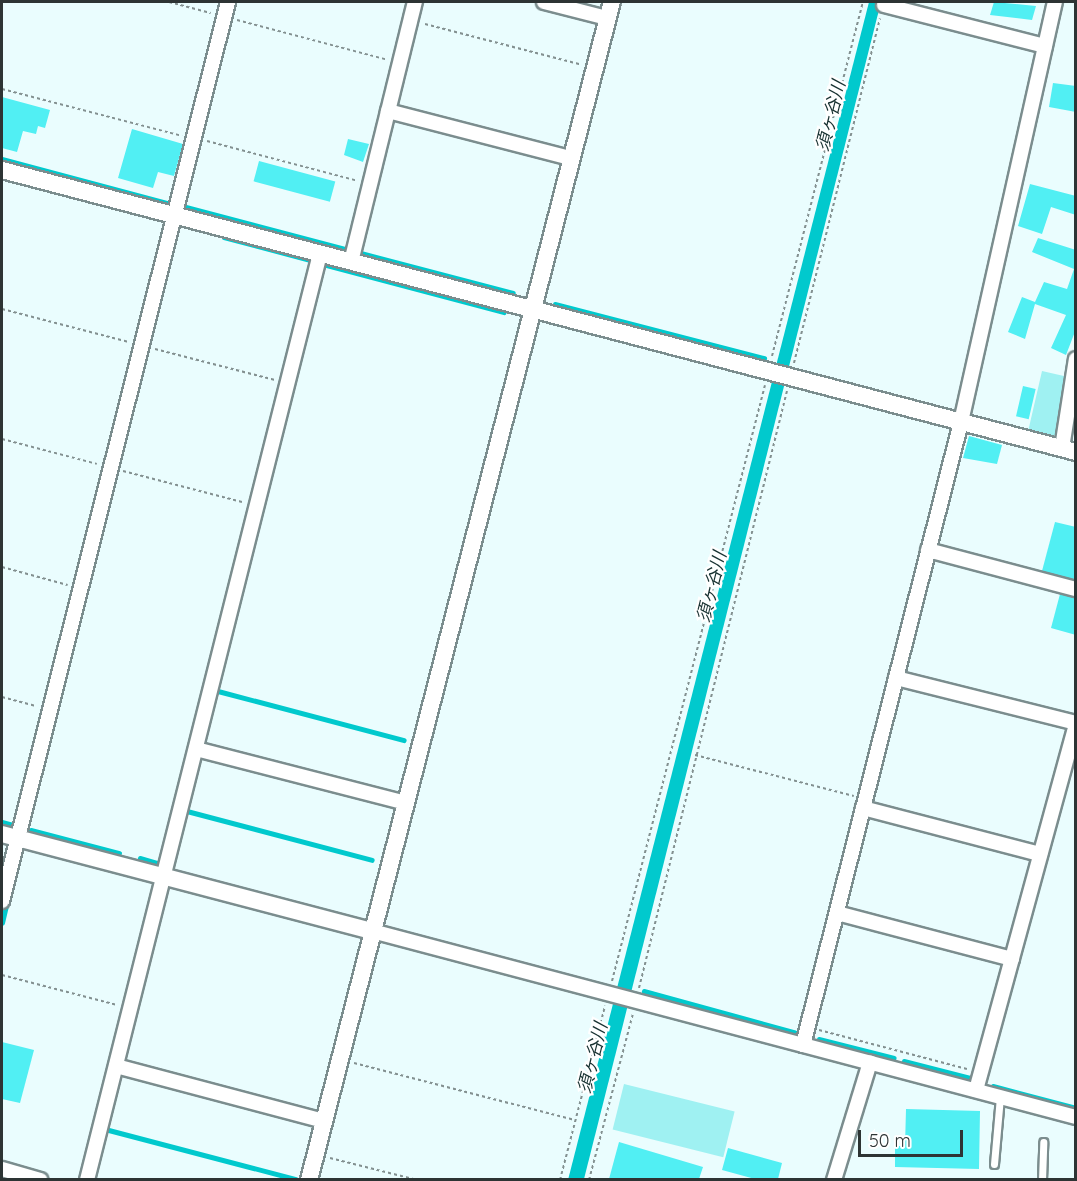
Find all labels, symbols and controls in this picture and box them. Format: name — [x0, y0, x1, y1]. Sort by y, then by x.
water label: 須ヶ谷川 — [812, 78, 850, 154]
water label: 須ヶ谷川 — [693, 549, 731, 625]
water label: 須ヶ谷川 — [574, 1020, 612, 1096]
scale bar — [861, 1118, 966, 1156]
text: 50 m — [869, 1129, 911, 1152]

